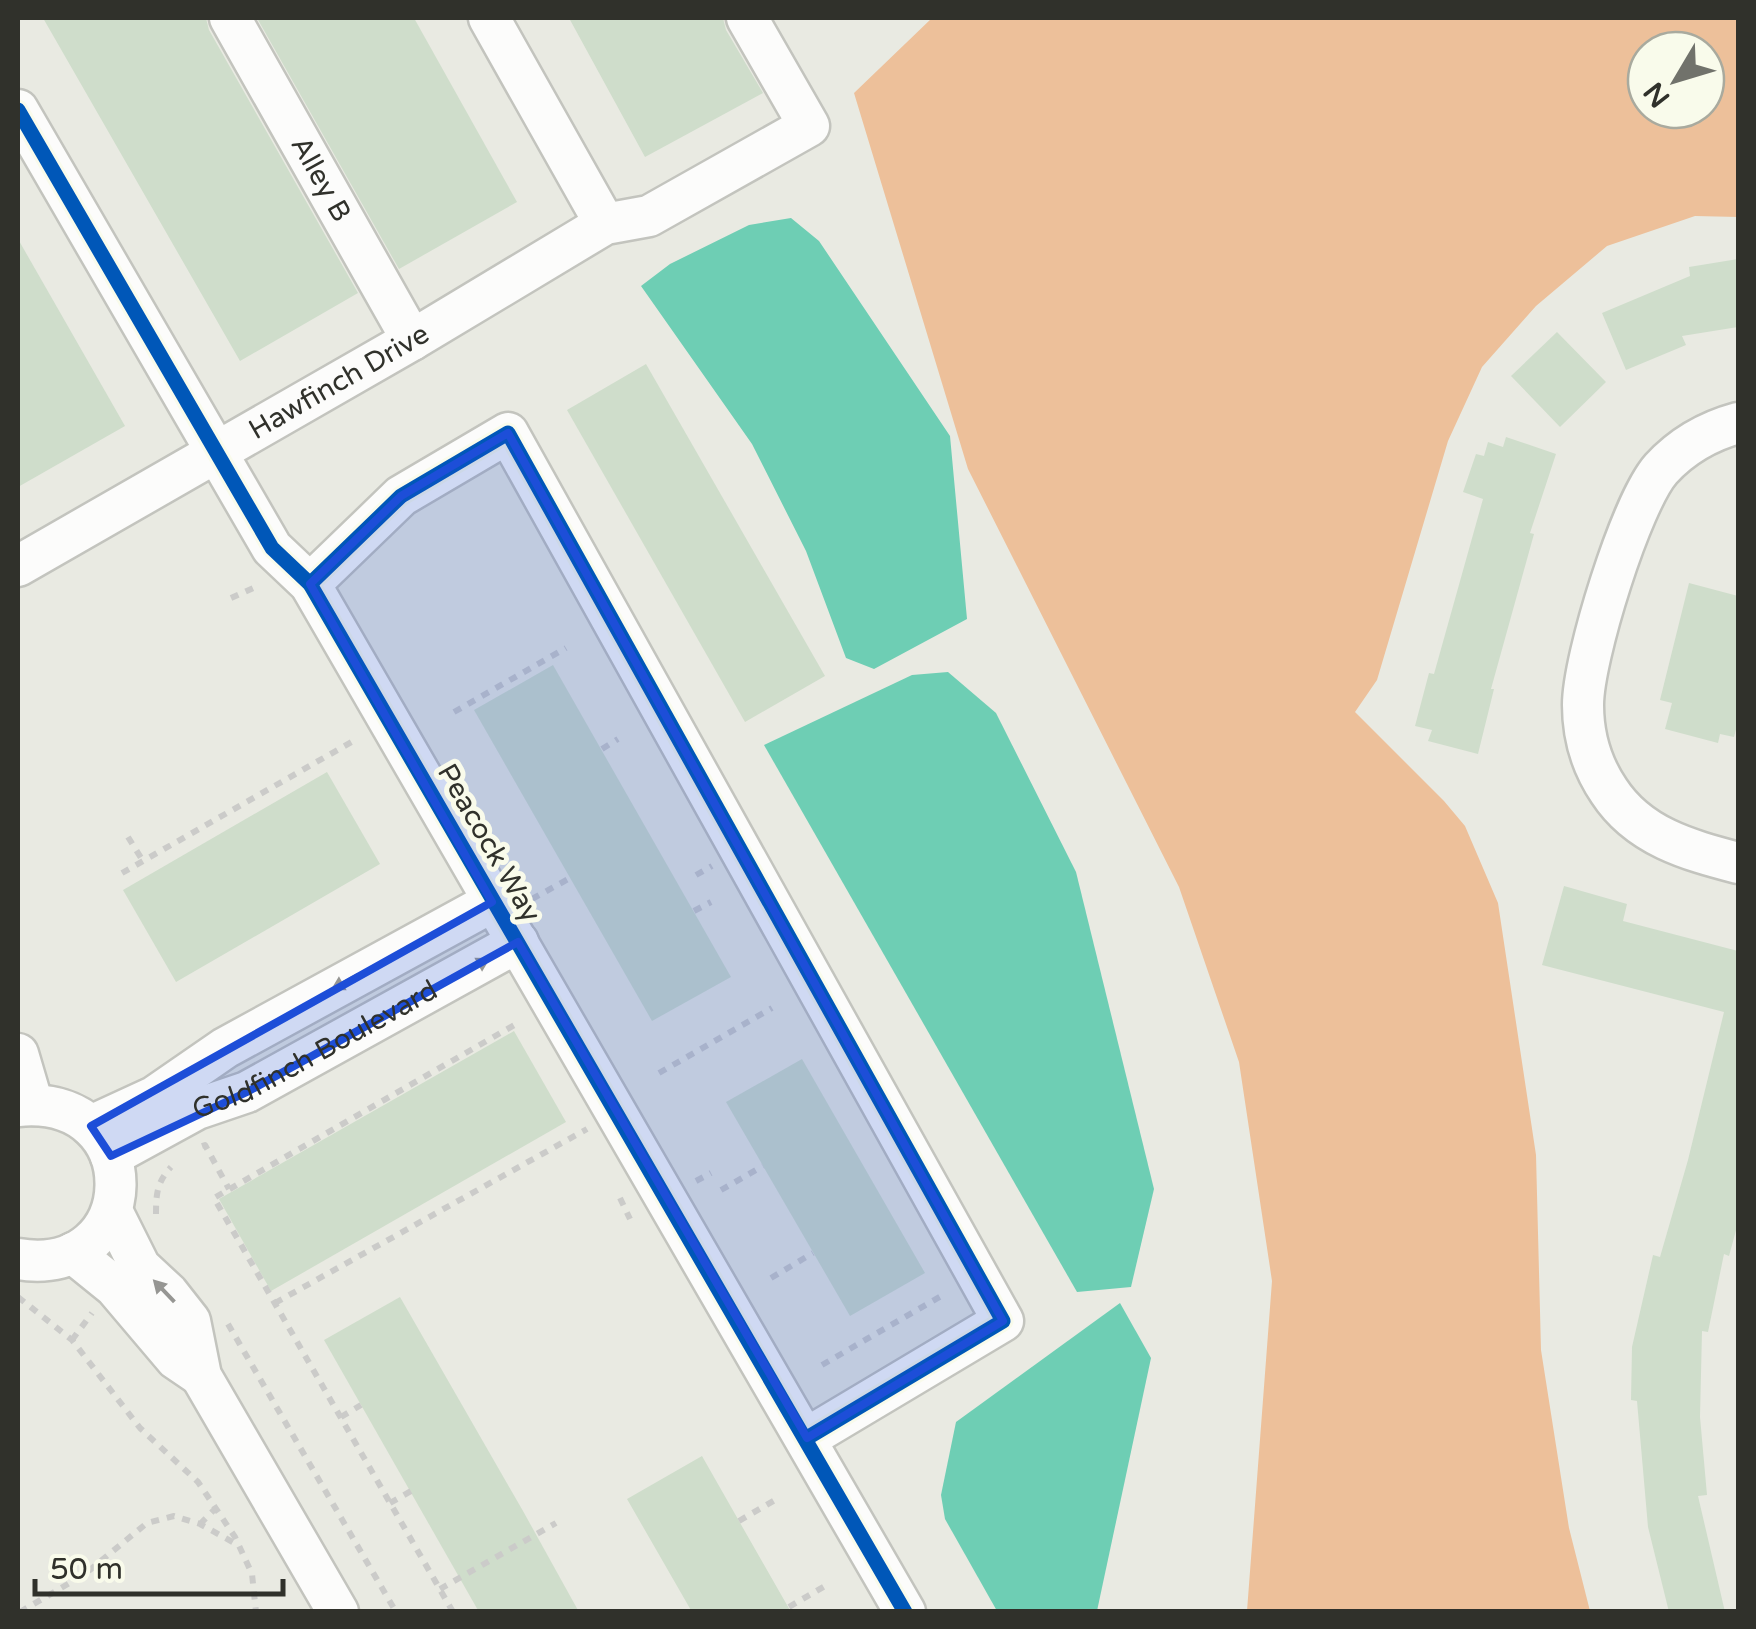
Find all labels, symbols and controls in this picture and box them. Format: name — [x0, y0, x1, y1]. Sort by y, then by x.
north arrow — [1626, 30, 1726, 130]
text: N — [1637, 75, 1677, 114]
street label: Alley B — [284, 131, 359, 228]
street label: Hawfinch Drive — [243, 317, 435, 447]
street label: Peacock Way — [430, 758, 548, 928]
one-way arrow — [462, 957, 490, 975]
street label: Goldfinch Boulevard — [188, 973, 443, 1126]
one-way arrow — [331, 974, 360, 991]
one-way arrow — [153, 1279, 176, 1303]
scale bar — [35, 1534, 282, 1596]
text: 50 m — [50, 1551, 123, 1588]

